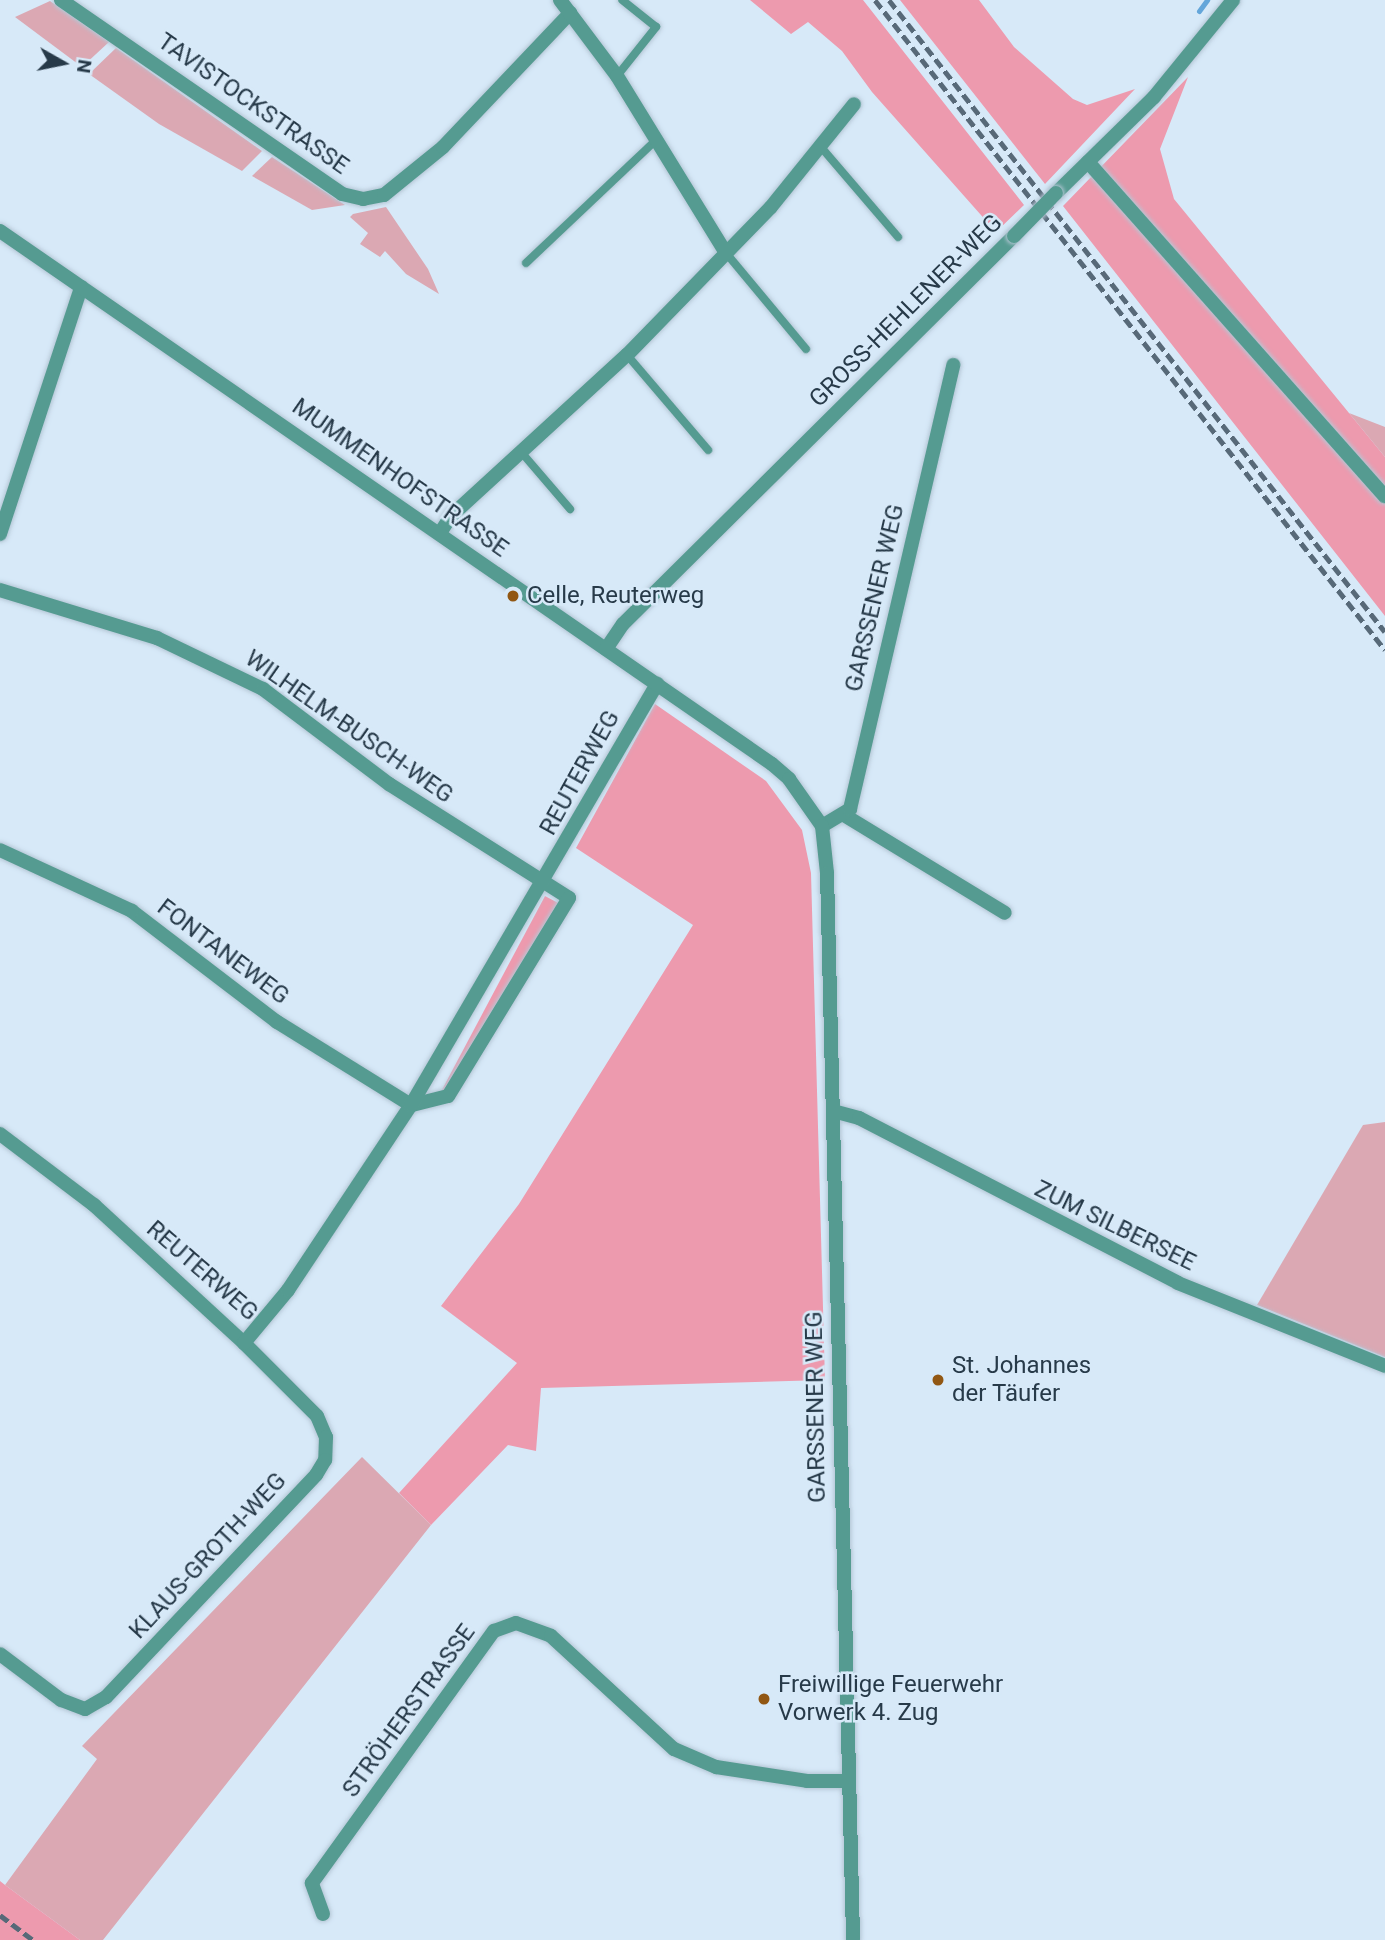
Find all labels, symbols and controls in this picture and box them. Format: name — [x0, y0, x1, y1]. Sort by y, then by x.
street label: TAVISTOCKSTRASSE — [152, 27, 354, 181]
north arrow — [28, 28, 98, 98]
text: N — [72, 58, 97, 75]
street label: GROSS-HEHLENER-WEG — [804, 209, 1008, 413]
street label: MUMMENHOFSTRASSE — [286, 392, 514, 564]
street label: GARSSENER WEG — [839, 501, 911, 695]
place label: Celle, Reuterweg — [527, 582, 704, 610]
marker: Celle, Reuterweg — [505, 588, 521, 604]
street label: WILHELM-BUSCH-WEG — [239, 644, 459, 810]
street label: REUTERWEG — [534, 706, 626, 840]
street label: FONTANEWEG — [151, 893, 295, 1011]
street label: ZUM SILBERSEE — [1030, 1175, 1200, 1277]
street label: REUTERWEG — [140, 1215, 264, 1327]
street label: GARSSENER WEG — [800, 1311, 832, 1503]
place label: St. Johannes der Täufer — [952, 1352, 1091, 1408]
marker: St. Johannes der Täufer — [930, 1372, 946, 1388]
street label: KLAUS-GROTH-WEG — [124, 1467, 292, 1645]
street label: STRÖHERSTRASSE — [337, 1619, 481, 1803]
place label: Freiwillige Feuerwehr Vorwerk 4. Zug — [778, 1671, 1003, 1727]
marker: Freiwillige Feuerwehr Vorwerk 4. Zug — [756, 1691, 772, 1707]

